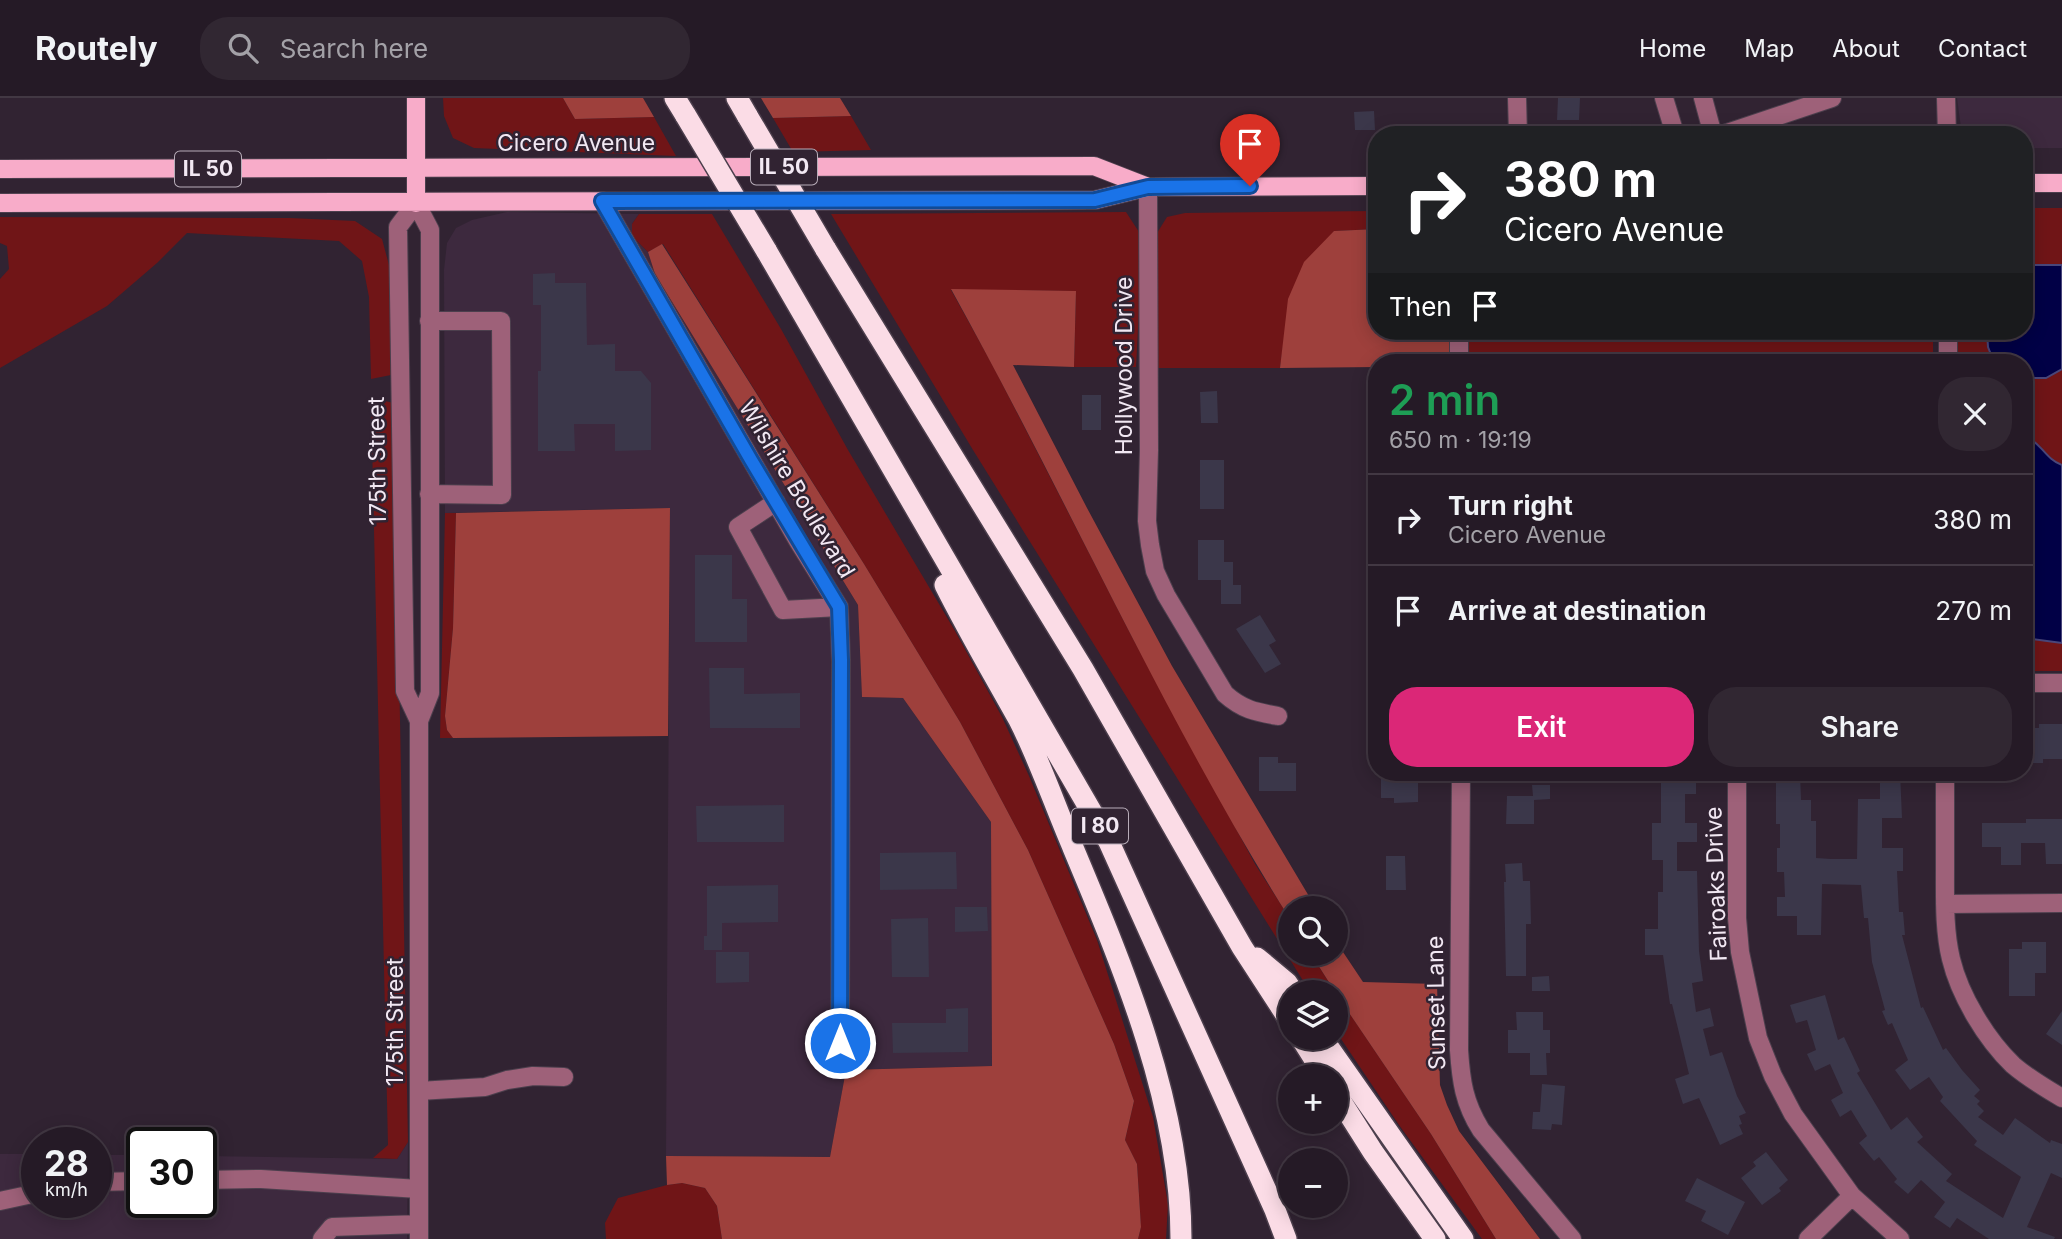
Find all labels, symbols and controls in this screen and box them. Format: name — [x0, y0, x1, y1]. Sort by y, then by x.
search box — [200, 17, 690, 80]
text: Routely — [35, 28, 158, 68]
icon: search — [224, 29, 262, 67]
text: Search here — [280, 33, 428, 64]
text: Home — [1639, 34, 1706, 63]
text: Map — [1744, 34, 1794, 63]
text: About — [1832, 34, 1900, 63]
text: Contact — [1938, 34, 2027, 63]
pin — [1220, 114, 1280, 186]
icon: arrive — [1231, 125, 1269, 163]
street label: Cicero Avenue — [497, 129, 655, 157]
road number: IL 50 — [751, 150, 817, 184]
text: 380 m — [1504, 150, 1657, 209]
road number: IL 50 — [175, 152, 241, 186]
icon: right — [1389, 154, 1480, 245]
text: Cicero Avenue — [1504, 210, 1724, 249]
street label: Hollywood Drive — [1110, 277, 1138, 455]
icon: arrive — [1466, 287, 1504, 325]
text: Then — [1389, 291, 1452, 322]
text: 2 min — [1389, 374, 1500, 425]
button: close — [1938, 377, 2012, 451]
street label: Wilshire Boulevard — [733, 395, 861, 583]
street label: 175th Street — [362, 396, 392, 526]
text: 650 m · 19:19 — [1389, 426, 1532, 454]
text: Turn right — [1448, 490, 1573, 521]
icon: right — [1389, 501, 1427, 539]
text: 380 m — [1933, 504, 2012, 535]
text: Cicero Avenue — [1448, 521, 1606, 549]
icon: arrive — [1389, 592, 1427, 630]
text: Arrive at destination — [1448, 595, 1707, 626]
text: 270 m — [1935, 595, 2012, 626]
button: Exit — [1389, 687, 1694, 767]
button: Share — [1708, 687, 2012, 767]
street label: Fairoaks Drive — [1699, 806, 1733, 962]
road number: I 80 — [1072, 808, 1128, 844]
map controls — [1278, 896, 1348, 1218]
button: search — [1278, 896, 1348, 966]
street label: Sunset Lane — [1421, 936, 1451, 1070]
street label: 175th Street — [381, 957, 409, 1086]
button: layers — [1278, 980, 1348, 1050]
position arrow — [803, 1006, 877, 1080]
button: + — [1278, 1064, 1348, 1134]
speed limit sign: 30 — [126, 1127, 217, 1218]
text: 28 — [44, 1142, 89, 1184]
button: − — [1278, 1148, 1348, 1218]
text: km/h — [45, 1179, 88, 1200]

